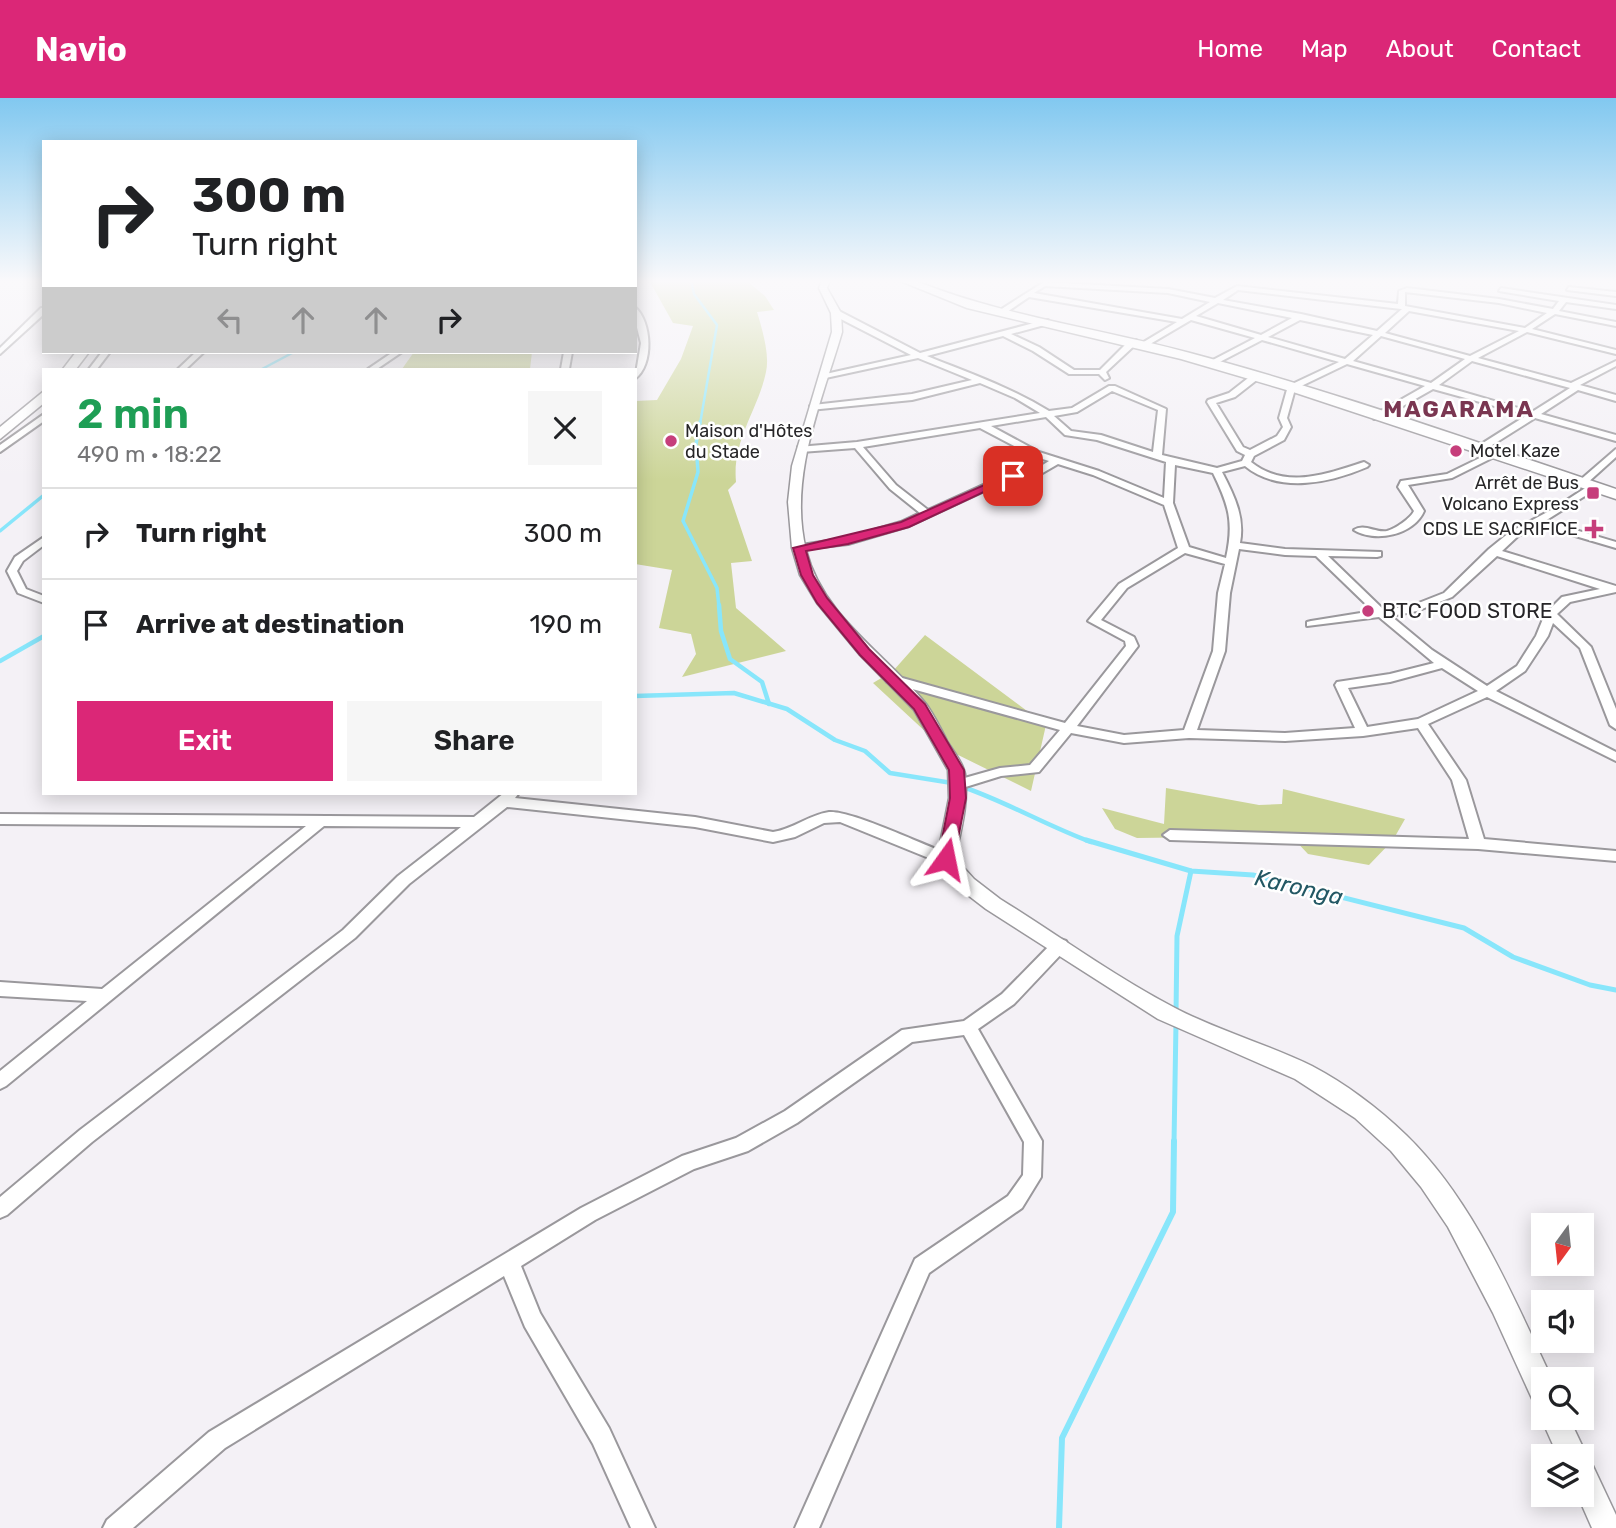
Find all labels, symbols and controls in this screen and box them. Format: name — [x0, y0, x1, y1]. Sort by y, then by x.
text: Navio — [35, 30, 127, 69]
text: Home — [1197, 35, 1263, 63]
text: Map — [1301, 35, 1348, 63]
text: About — [1386, 35, 1454, 63]
text: Contact — [1492, 35, 1581, 63]
text: 300 m — [192, 166, 346, 224]
icon: right — [77, 168, 168, 259]
text: Turn right — [192, 225, 337, 263]
icon: left — [211, 301, 249, 339]
icon: ahead — [284, 301, 322, 339]
icon: ahead — [357, 301, 395, 339]
icon: right — [430, 301, 468, 339]
text: 2 min — [77, 389, 189, 439]
button: close — [528, 391, 602, 465]
district label: MAGARAMA — [1383, 395, 1535, 423]
place label: Maison d'Hôtes du Stade — [685, 420, 812, 463]
marker: Maison d'Hôtes du Stade — [663, 433, 679, 449]
text: 490 m · 18:22 — [77, 440, 222, 468]
place label: Motel Kaze — [1470, 440, 1560, 462]
marker: Motel Kaze — [1448, 443, 1464, 459]
pin — [983, 446, 1043, 506]
icon: arrive — [994, 457, 1032, 495]
place label: Arrêt de Bus Volcano Express — [1441, 472, 1579, 515]
marker: Arrêt de Bus Volcano Express — [1585, 485, 1601, 501]
icon: right — [77, 515, 115, 553]
text: Turn right — [136, 518, 266, 549]
text: 300 m — [524, 518, 602, 549]
place label: CDS LE SACRIFICE — [1423, 518, 1578, 540]
marker: CDS LE SACRIFICE — [1584, 519, 1604, 539]
place label: BTC FOOD STORE — [1382, 598, 1552, 623]
marker: BTC FOOD STORE — [1360, 603, 1376, 619]
icon: arrive — [77, 606, 115, 644]
text: Arrive at destination — [136, 609, 404, 640]
text: 190 m — [529, 609, 602, 640]
button: Exit — [77, 701, 333, 781]
button: Share — [347, 701, 602, 781]
position arrow — [909, 822, 983, 896]
water label: Karonga — [1252, 863, 1346, 911]
north arrow — [1531, 1213, 1594, 1276]
map controls — [1531, 1213, 1594, 1507]
button: sound — [1531, 1290, 1594, 1353]
button: search — [1531, 1367, 1594, 1430]
button: layers — [1531, 1444, 1594, 1507]

